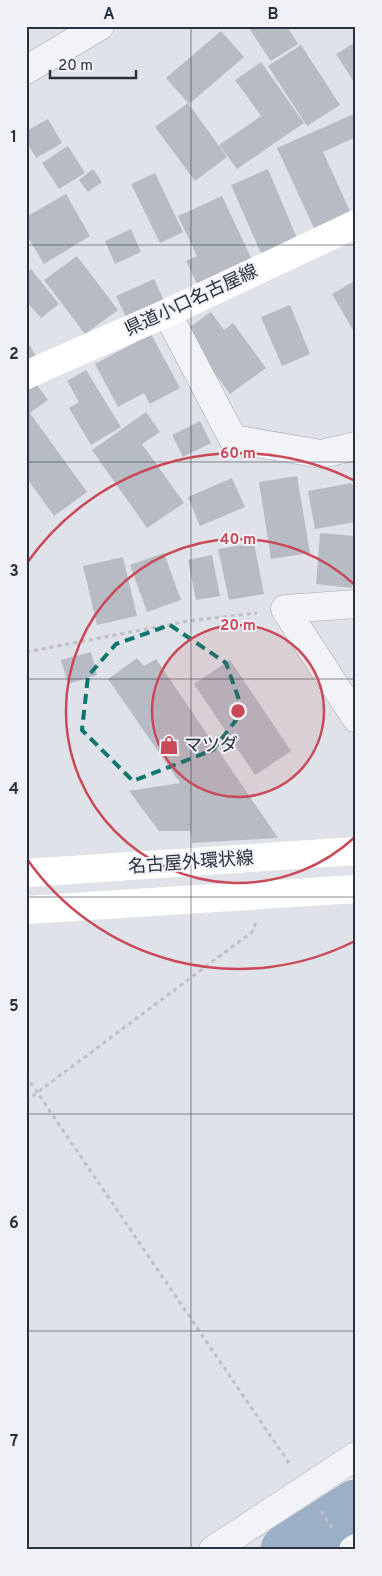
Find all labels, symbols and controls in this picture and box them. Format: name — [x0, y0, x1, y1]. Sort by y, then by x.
text: A — [103, 5, 115, 25]
text: B — [267, 5, 279, 25]
scale bar — [50, 48, 136, 80]
text: 20 m — [58, 57, 93, 76]
text: 1 — [11, 128, 17, 148]
street label: 県道小口名古屋線 — [122, 261, 262, 342]
text: 2 — [9, 345, 19, 365]
text: 60 m — [220, 445, 256, 464]
text: 40 m — [220, 531, 256, 550]
text: 3 — [9, 562, 19, 582]
text: 20 m — [220, 617, 256, 636]
centre of rings — [229, 702, 247, 720]
shop icon: マツダ — [158, 734, 180, 756]
place label: マツダ — [184, 735, 238, 758]
text: 4 — [9, 780, 19, 800]
street label: 名古屋外環状線 — [127, 848, 255, 879]
text: 5 — [9, 997, 19, 1017]
text: 6 — [9, 1214, 19, 1234]
text: 7 — [10, 1432, 18, 1452]

